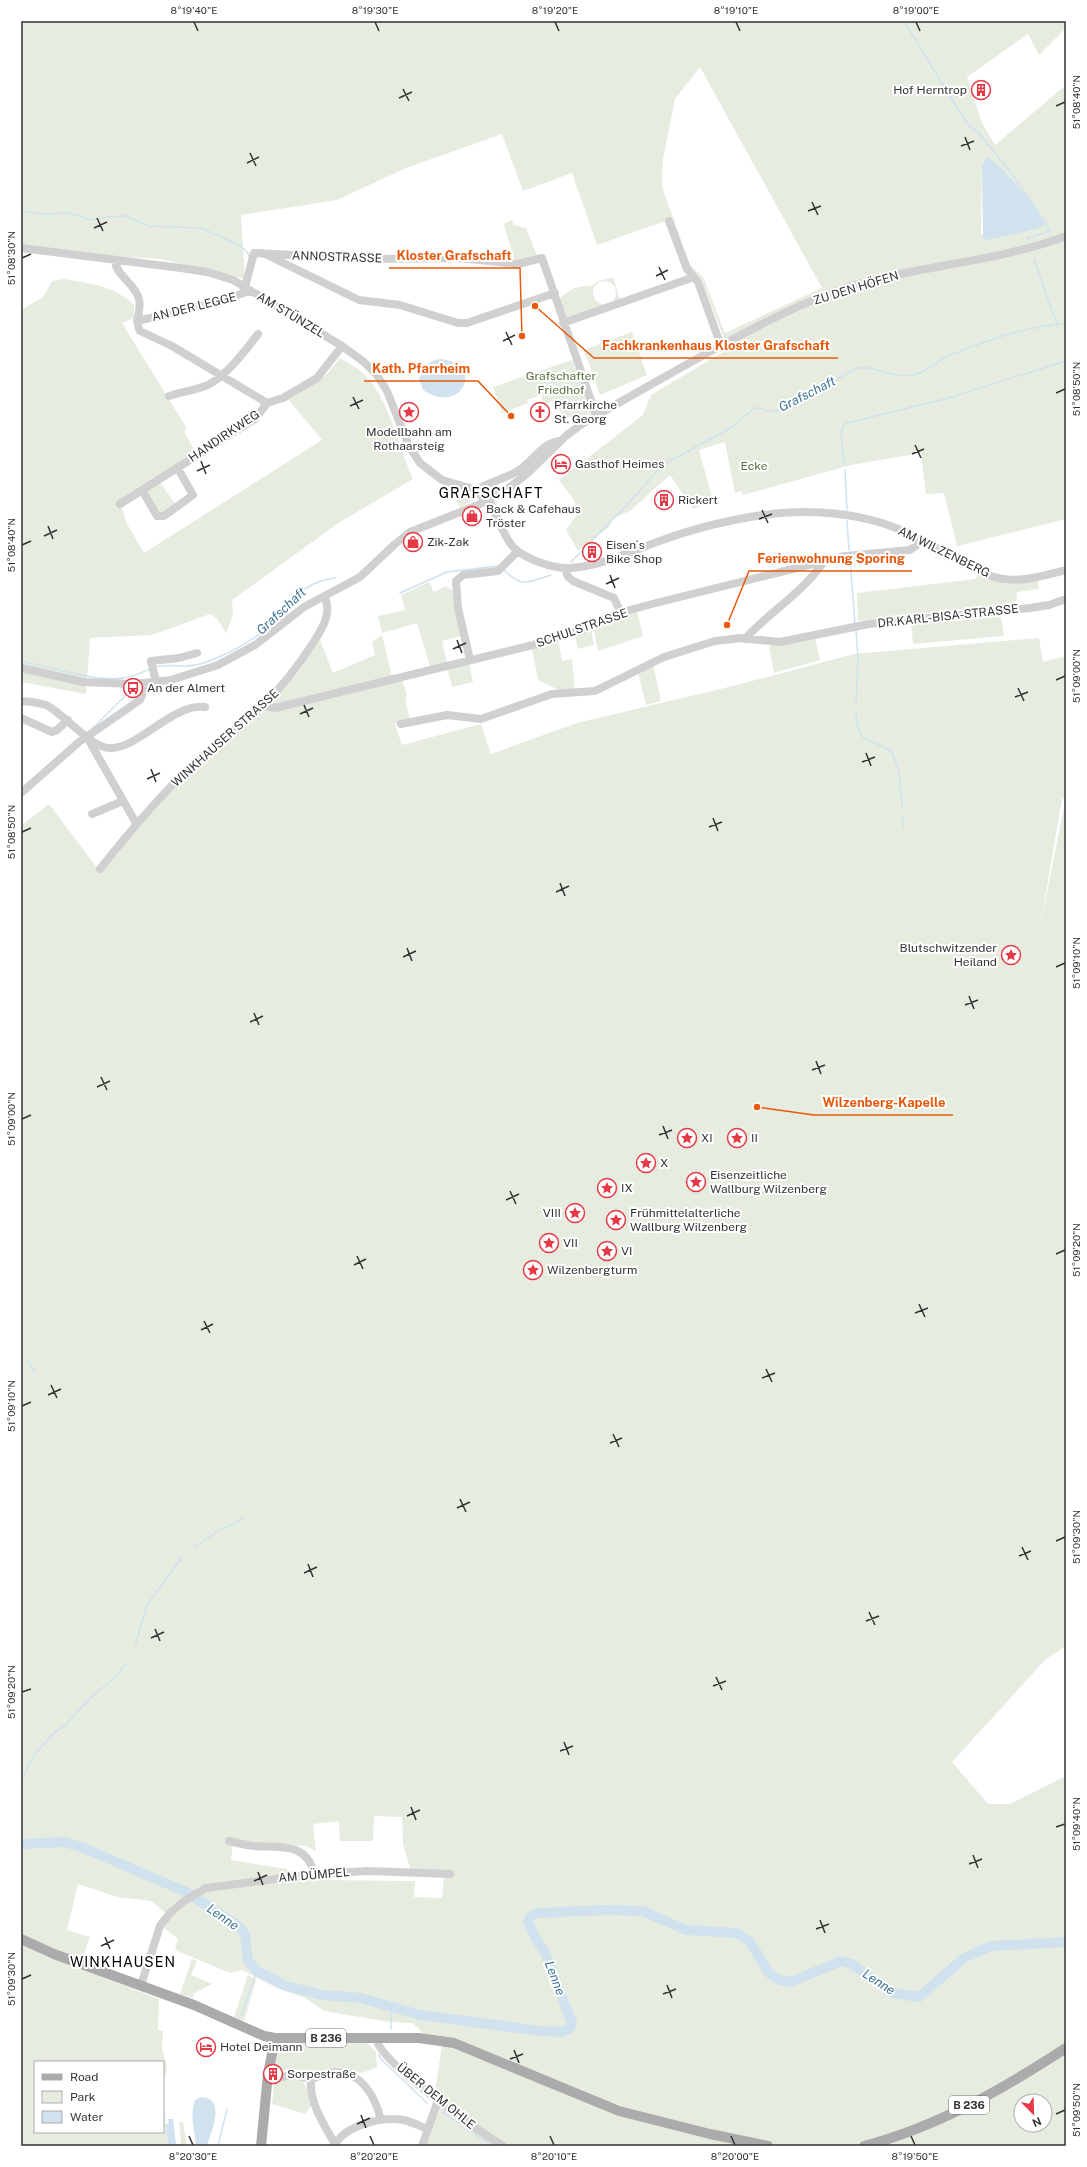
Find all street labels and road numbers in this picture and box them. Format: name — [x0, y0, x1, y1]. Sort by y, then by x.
street label: ANNOSTRASSE — [292, 248, 382, 266]
street label: ZU DEN HÖFEN — [812, 268, 900, 308]
street label: AM STÜNZEL — [255, 289, 327, 341]
street label: AN DER LEGGE — [150, 290, 238, 324]
street label: HANDIRKWEG — [186, 407, 262, 465]
street label: AM WILZENBERG — [896, 524, 992, 580]
street label: DR.KARL-BISA-STRASSE — [877, 602, 1019, 630]
street label: SCHULSTRASSE — [534, 606, 630, 650]
street label: WINKHAUSER STRASSE — [169, 686, 281, 790]
street label: AM DÜMPEL — [278, 1865, 350, 1885]
road number: B 236 — [306, 2029, 346, 2047]
street label: ÜBER DEM OHLE — [394, 2060, 478, 2132]
road number: B 236 — [949, 2096, 989, 2114]

